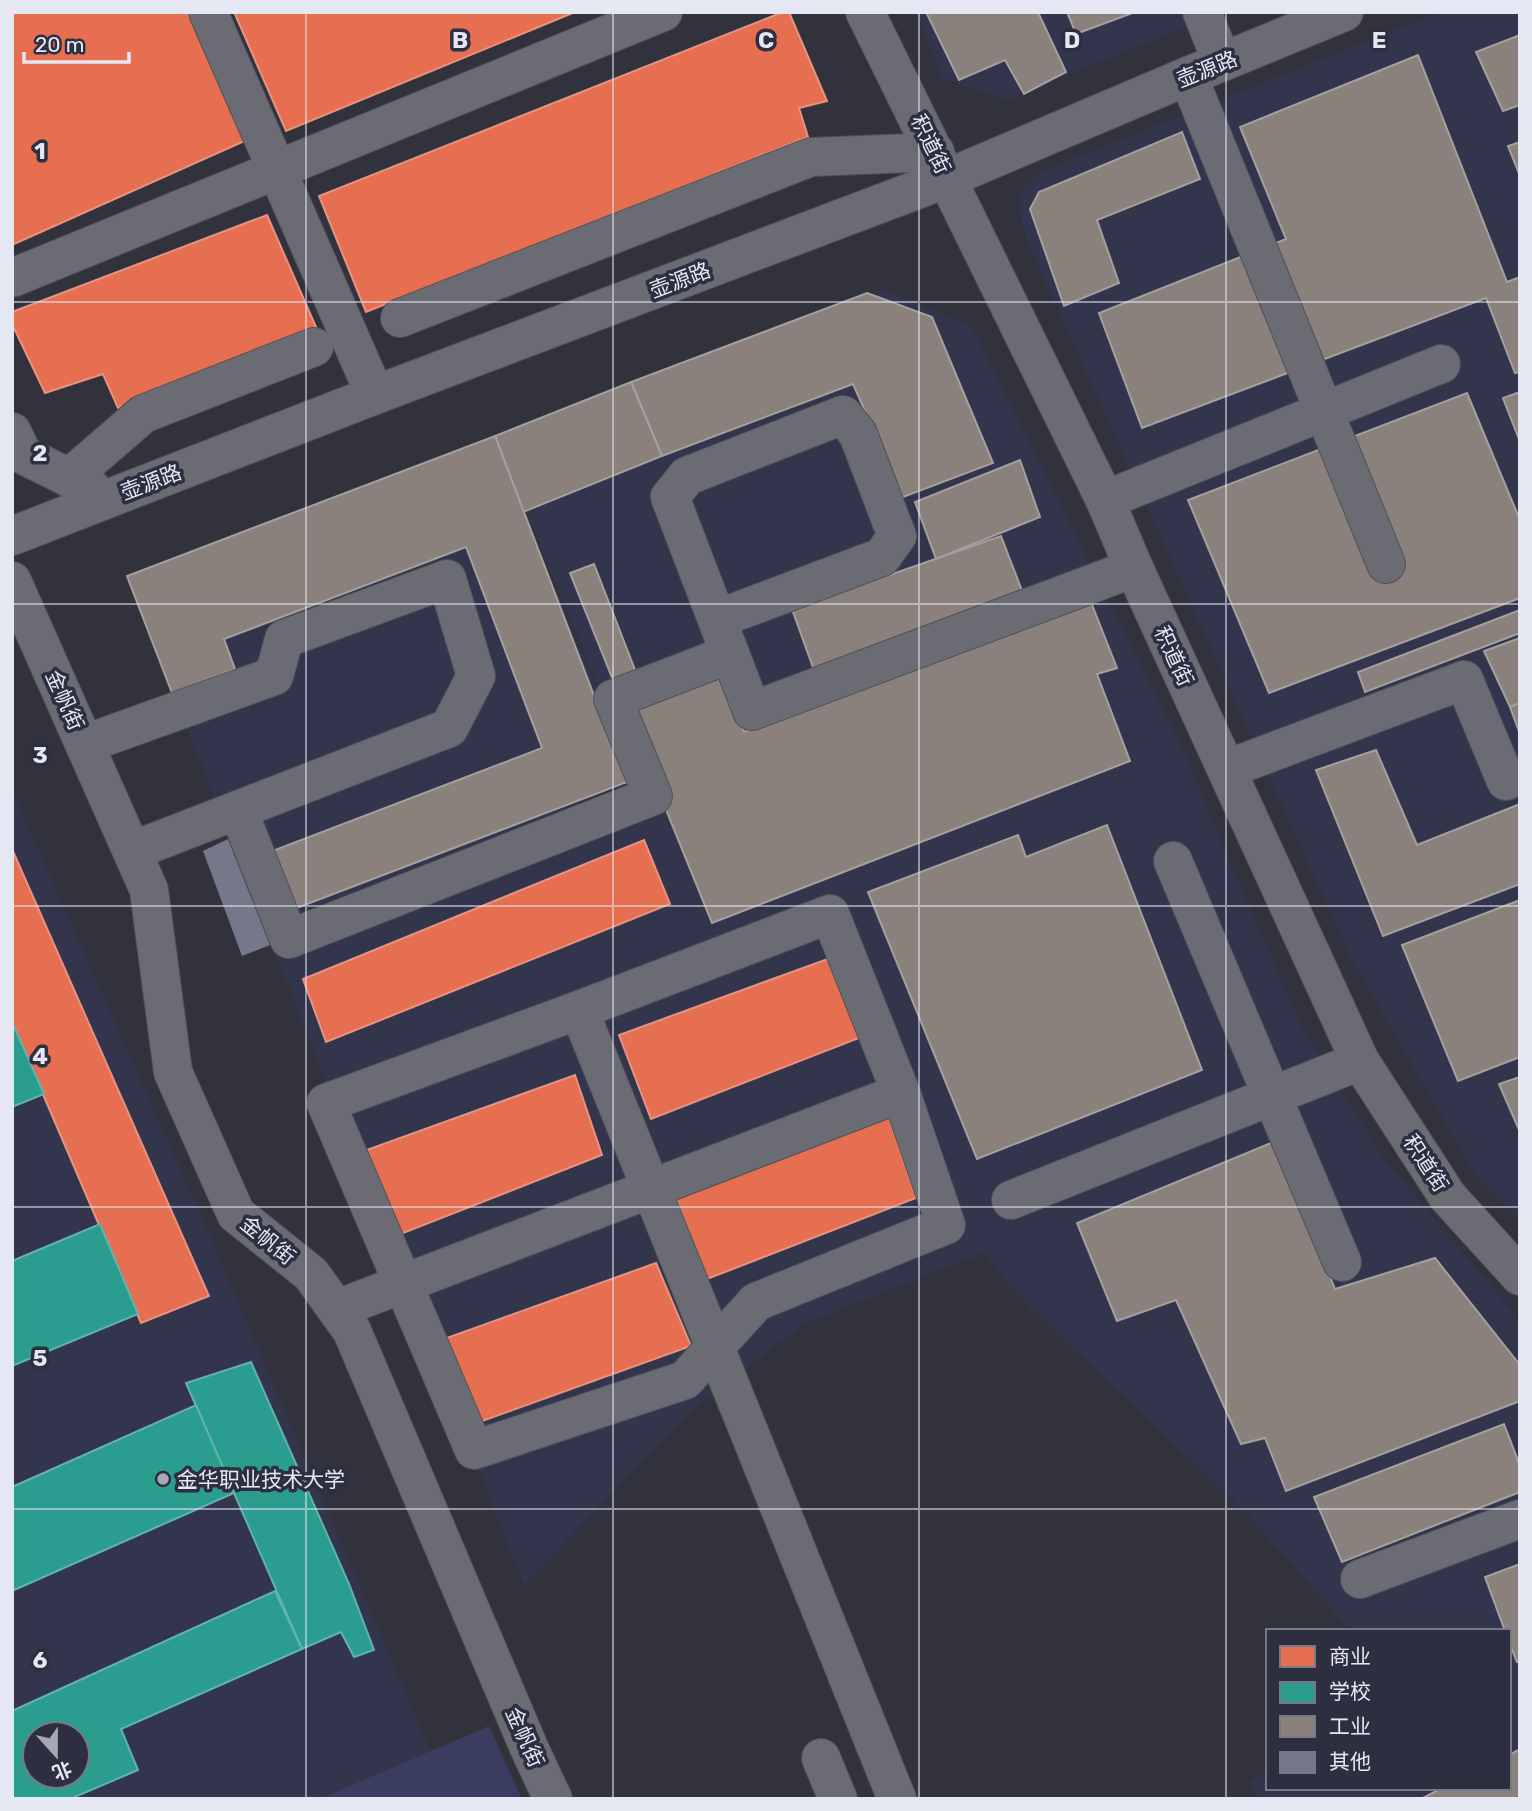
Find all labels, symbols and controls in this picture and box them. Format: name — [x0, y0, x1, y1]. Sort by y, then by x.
scale bar — [24, 21, 130, 65]
text: B — [452, 26, 468, 54]
text: C — [758, 26, 774, 54]
text: D — [1064, 26, 1080, 54]
text: E — [1372, 26, 1386, 54]
text: 20 m — [35, 32, 84, 57]
street label: 壶源路 — [1173, 46, 1241, 92]
street label: 积道街 — [906, 110, 956, 178]
text: 1 — [34, 137, 46, 165]
street label: 壶源路 — [646, 257, 714, 303]
text: 2 — [33, 439, 47, 467]
street label: 壶源路 — [117, 459, 185, 505]
street label: 积道街 — [1149, 622, 1199, 690]
street label: 金帆街 — [41, 666, 89, 734]
text: 3 — [32, 741, 48, 769]
text: 4 — [32, 1042, 48, 1070]
street label: 积道街 — [1398, 1130, 1454, 1196]
street label: 金帆街 — [236, 1210, 300, 1270]
text: 5 — [33, 1344, 48, 1372]
place label: 金华职业技术大学 — [177, 1467, 345, 1492]
marker: 金华职业技术大学 — [155, 1471, 171, 1487]
legend — [1266, 1629, 1511, 1790]
text: 商业 — [1329, 1644, 1371, 1669]
text: 6 — [33, 1646, 48, 1674]
text: 学校 — [1329, 1679, 1371, 1704]
street label: 金帆街 — [501, 1703, 549, 1771]
text: 工业 — [1329, 1714, 1371, 1739]
north arrow — [21, 1720, 91, 1790]
text: 其他 — [1329, 1749, 1371, 1774]
text: 北 — [49, 1756, 75, 1785]

